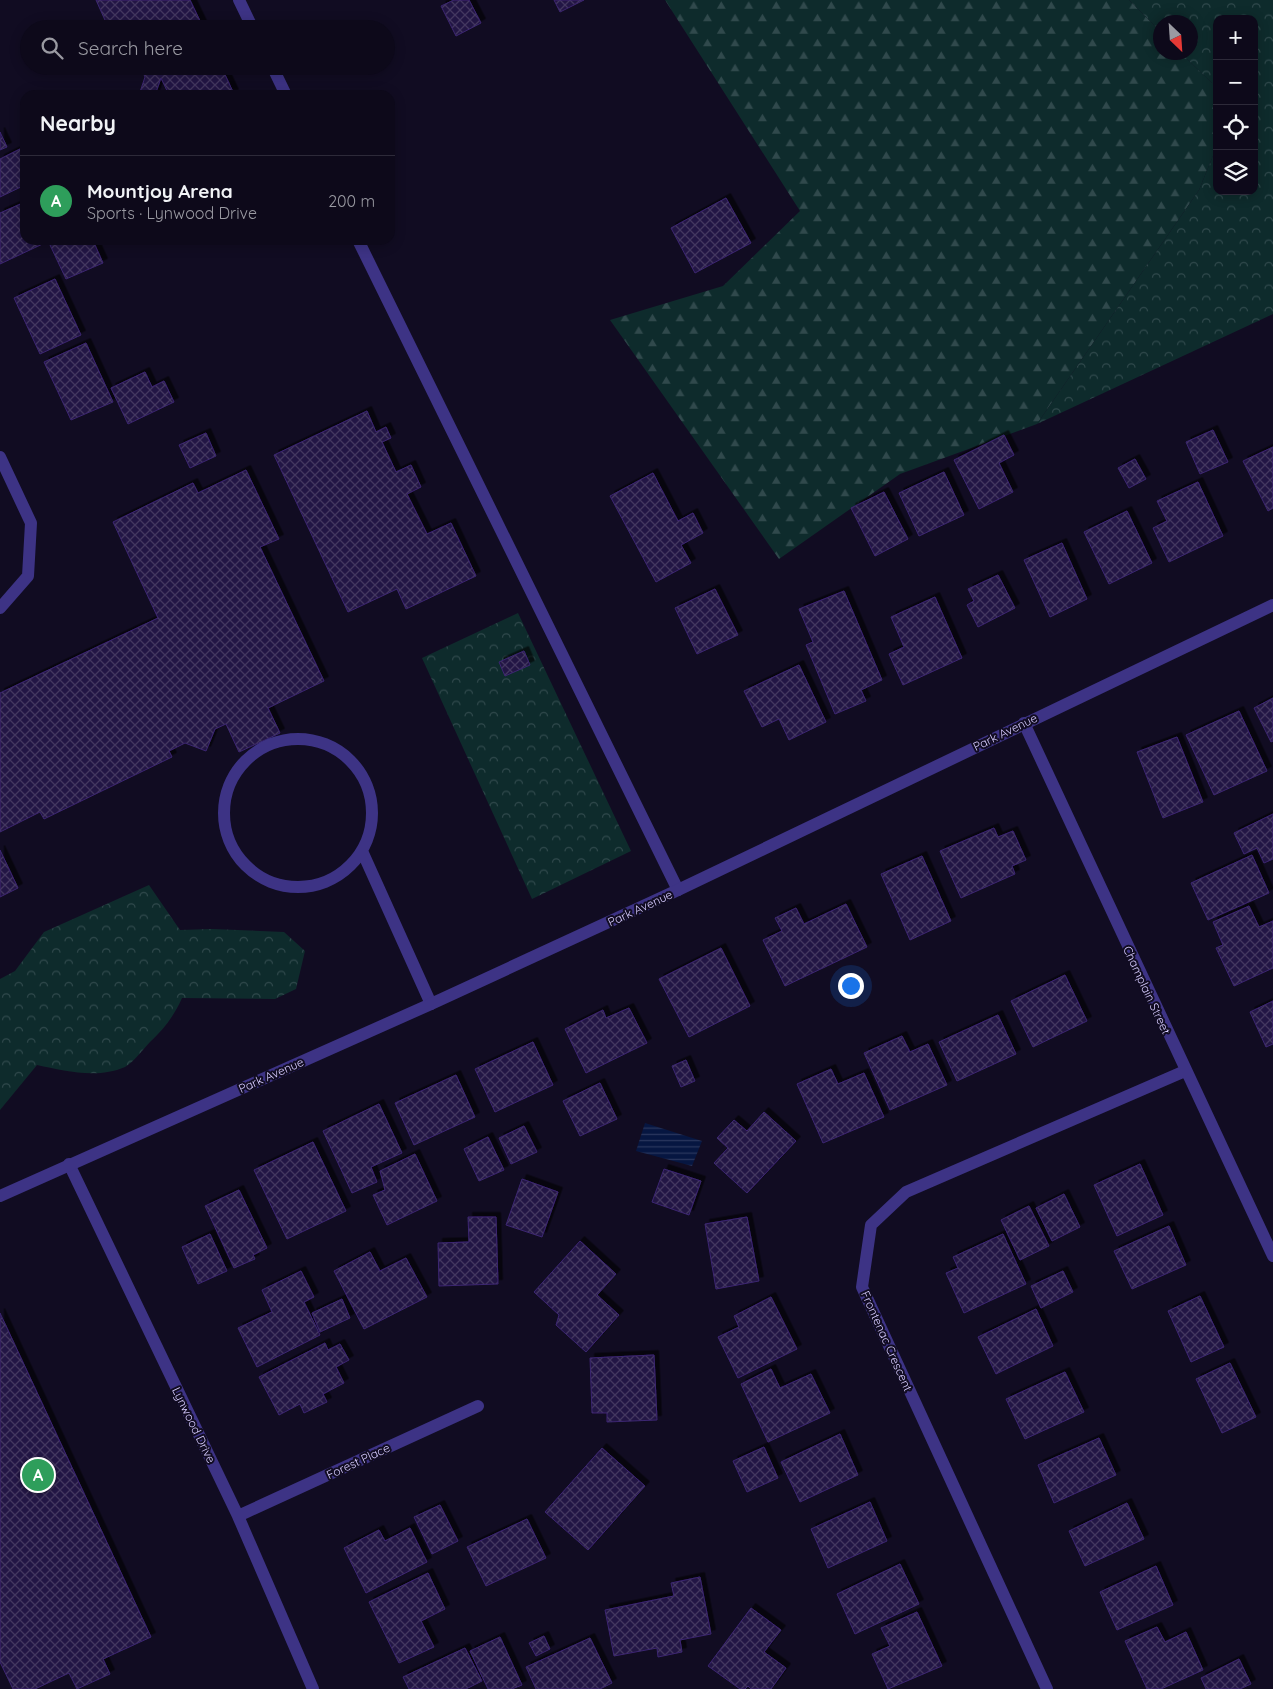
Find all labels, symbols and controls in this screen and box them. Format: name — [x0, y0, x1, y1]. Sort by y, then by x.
north arrow — [1153, 15, 1198, 60]
map controls — [1213, 15, 1258, 195]
button: + — [1213, 15, 1258, 60]
search box — [20, 20, 395, 75]
icon: search — [38, 34, 66, 62]
text: Search here — [78, 36, 183, 60]
button: − — [1213, 60, 1258, 105]
button: locate — [1213, 105, 1258, 150]
text: Nearby — [40, 110, 116, 136]
button: layers — [1213, 150, 1258, 195]
text: Mountjoy Arena — [87, 179, 233, 203]
text: A — [51, 191, 61, 211]
text: 200 m — [328, 191, 375, 211]
text: Sports · Lynwood Drive — [87, 203, 257, 223]
street label: Park Avenue — [970, 710, 1040, 754]
street label: Park Avenue — [605, 886, 675, 930]
street label: Champlain Street — [1120, 943, 1174, 1037]
your location — [838, 973, 864, 999]
street label: Park Avenue — [236, 1054, 306, 1096]
street label: Frontenac Crescent — [858, 1288, 916, 1394]
street label: Lynwood Drive — [169, 1384, 219, 1466]
street label: Forest Place — [324, 1440, 392, 1482]
pin: A — [22, 1456, 54, 1494]

